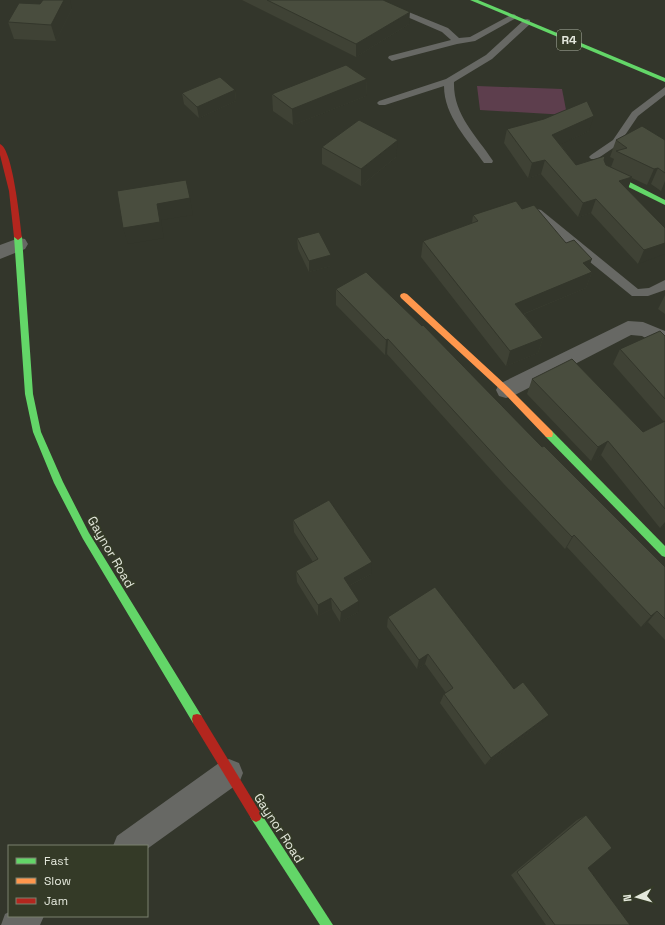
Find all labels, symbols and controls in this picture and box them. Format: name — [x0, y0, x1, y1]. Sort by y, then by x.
road number: R4 — [557, 30, 581, 50]
street label: Gaynor Road — [84, 513, 138, 591]
street label: Gaynor Road — [250, 790, 308, 866]
legend — [8, 845, 148, 917]
text: Fast — [44, 853, 69, 869]
text: Slow — [44, 873, 71, 889]
north arrow — [617, 877, 657, 917]
text: Jam — [44, 893, 68, 909]
text: N — [620, 894, 634, 902]

